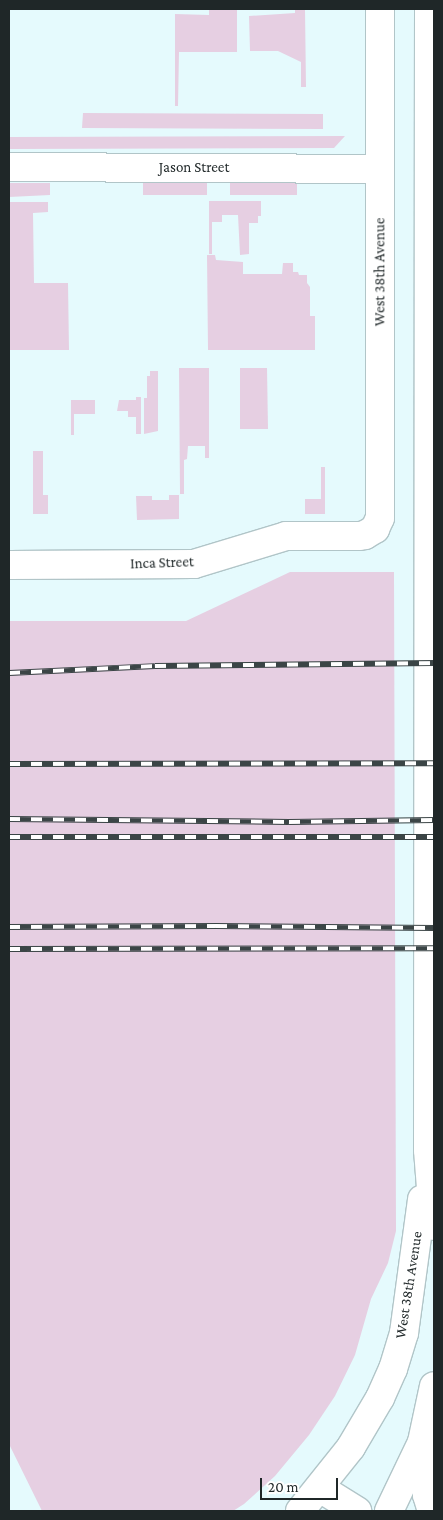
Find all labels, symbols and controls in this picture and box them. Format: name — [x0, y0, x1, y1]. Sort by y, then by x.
street label: Jason Street — [159, 159, 229, 177]
street label: West 38th Avenue — [371, 218, 389, 326]
street label: Inca Street — [130, 553, 194, 573]
street label: West 38th Avenue — [392, 1230, 426, 1340]
scale bar — [263, 1468, 340, 1500]
text: 20 m — [268, 1479, 299, 1495]

